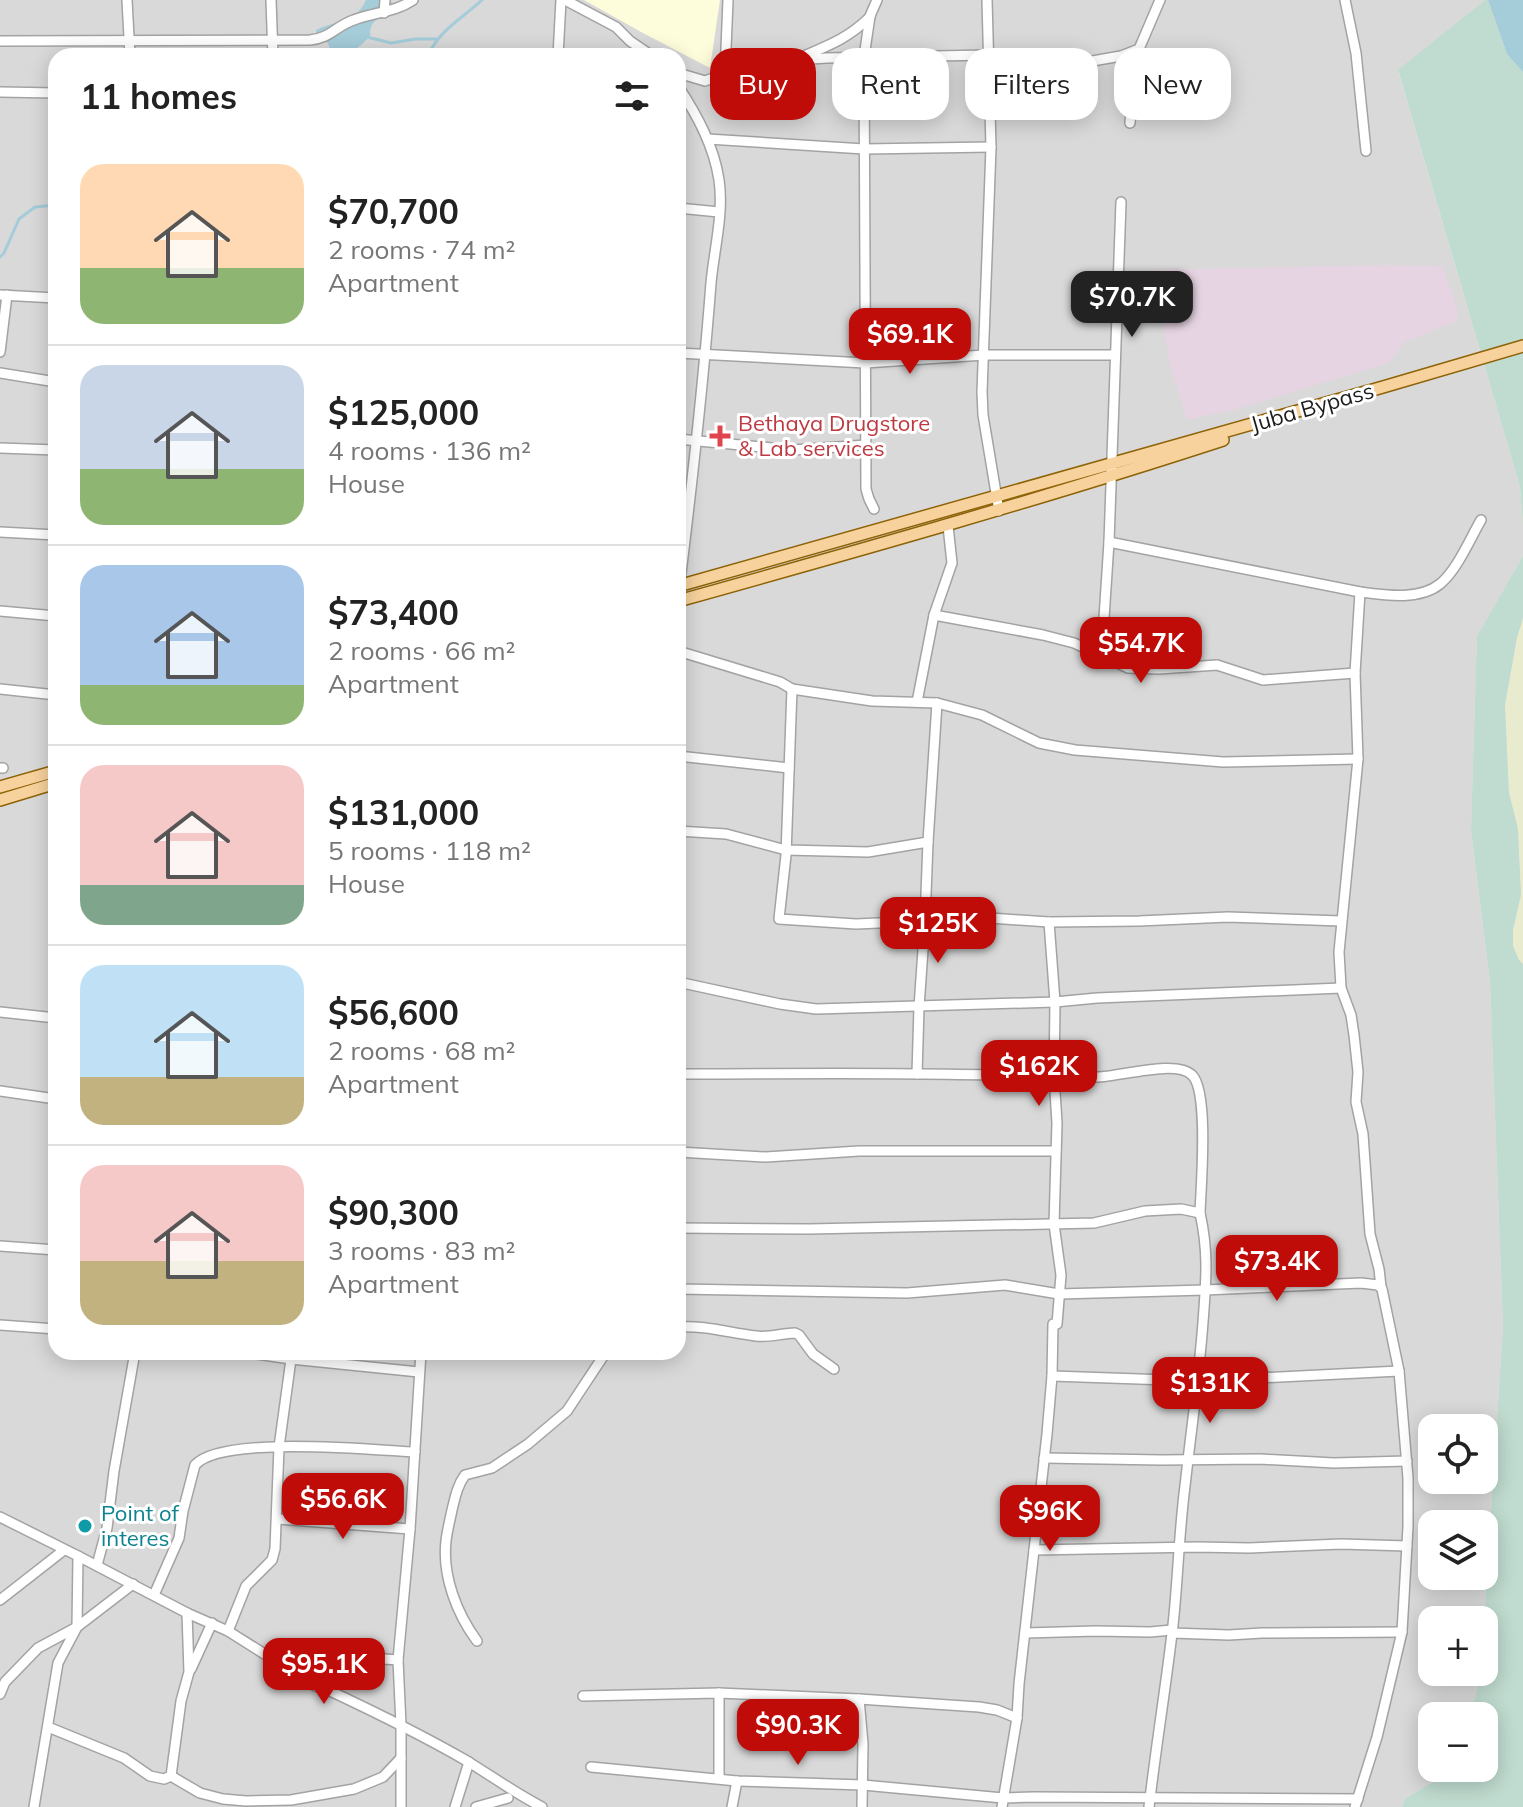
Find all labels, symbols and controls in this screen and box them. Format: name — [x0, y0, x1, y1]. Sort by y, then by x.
chip: Buy — [710, 48, 816, 120]
chip: Rent — [832, 48, 949, 120]
chip: Filters — [965, 48, 1098, 120]
chip: New — [1114, 48, 1231, 120]
icon: filters — [610, 74, 654, 118]
text: 11 homes — [80, 75, 237, 118]
text: $70,700 — [328, 190, 459, 233]
icon: home — [144, 196, 240, 292]
text: 2 rooms · 74 m² — [328, 233, 515, 266]
text: Apartment — [328, 266, 459, 299]
pin: $70.7K — [1067, 271, 1197, 339]
text: $70.7K — [1089, 280, 1175, 313]
pin: $69.1K — [845, 308, 975, 376]
text: $69.1K — [867, 317, 953, 350]
street label: Juba Bypass — [1247, 376, 1377, 438]
text: $125,000 — [328, 391, 479, 434]
icon: home — [144, 397, 240, 493]
place label: Bethaya Drugstore & Lab services — [738, 409, 930, 462]
marker: Bethaya Drugstore & Lab services — [709, 425, 731, 447]
text: 4 rooms · 136 m² — [328, 434, 531, 467]
text: House — [328, 467, 405, 500]
text: $73,400 — [328, 591, 459, 634]
icon: home — [144, 597, 240, 693]
pin: $54.7K — [1076, 617, 1206, 685]
text: $54.7K — [1098, 626, 1184, 659]
text: 2 rooms · 66 m² — [328, 634, 515, 667]
text: Apartment — [328, 667, 459, 700]
text: $131,000 — [328, 791, 479, 834]
icon: home — [144, 797, 240, 893]
text: 5 rooms · 118 m² — [328, 834, 531, 867]
text: House — [328, 867, 405, 900]
pin: $125K — [882, 897, 994, 965]
text: $125K — [898, 906, 978, 939]
text: $56,600 — [328, 991, 459, 1034]
icon: home — [144, 997, 240, 1093]
text: 2 rooms · 68 m² — [328, 1034, 515, 1067]
pin: $162K — [983, 1040, 1095, 1108]
text: $162K — [999, 1049, 1079, 1082]
text: Apartment — [328, 1067, 459, 1100]
text: $90,300 — [328, 1191, 459, 1234]
icon: home — [144, 1197, 240, 1293]
text: 3 rooms · 83 m² — [328, 1234, 515, 1267]
pin: $73.4K — [1212, 1235, 1342, 1303]
text: $73.4K — [1234, 1244, 1320, 1277]
text: Apartment — [328, 1267, 459, 1300]
pin: $131K — [1154, 1357, 1266, 1425]
text: $131K — [1170, 1366, 1250, 1399]
map controls — [1418, 1414, 1498, 1782]
button: locate — [1418, 1414, 1498, 1494]
pin: $56.6K — [278, 1473, 408, 1541]
text: $56.6K — [300, 1482, 386, 1515]
pin: $96K — [1003, 1485, 1097, 1553]
text: $96K — [1018, 1494, 1082, 1527]
place label: Point of interes — [101, 1499, 179, 1552]
button: layers — [1418, 1510, 1498, 1590]
marker: Point of interes — [76, 1517, 94, 1535]
button: + — [1418, 1606, 1498, 1686]
pin: $95.1K — [259, 1638, 389, 1706]
text: $95.1K — [281, 1647, 367, 1680]
pin: $90.3K — [733, 1699, 863, 1767]
button: − — [1418, 1702, 1498, 1782]
text: $90.3K — [755, 1708, 841, 1741]

